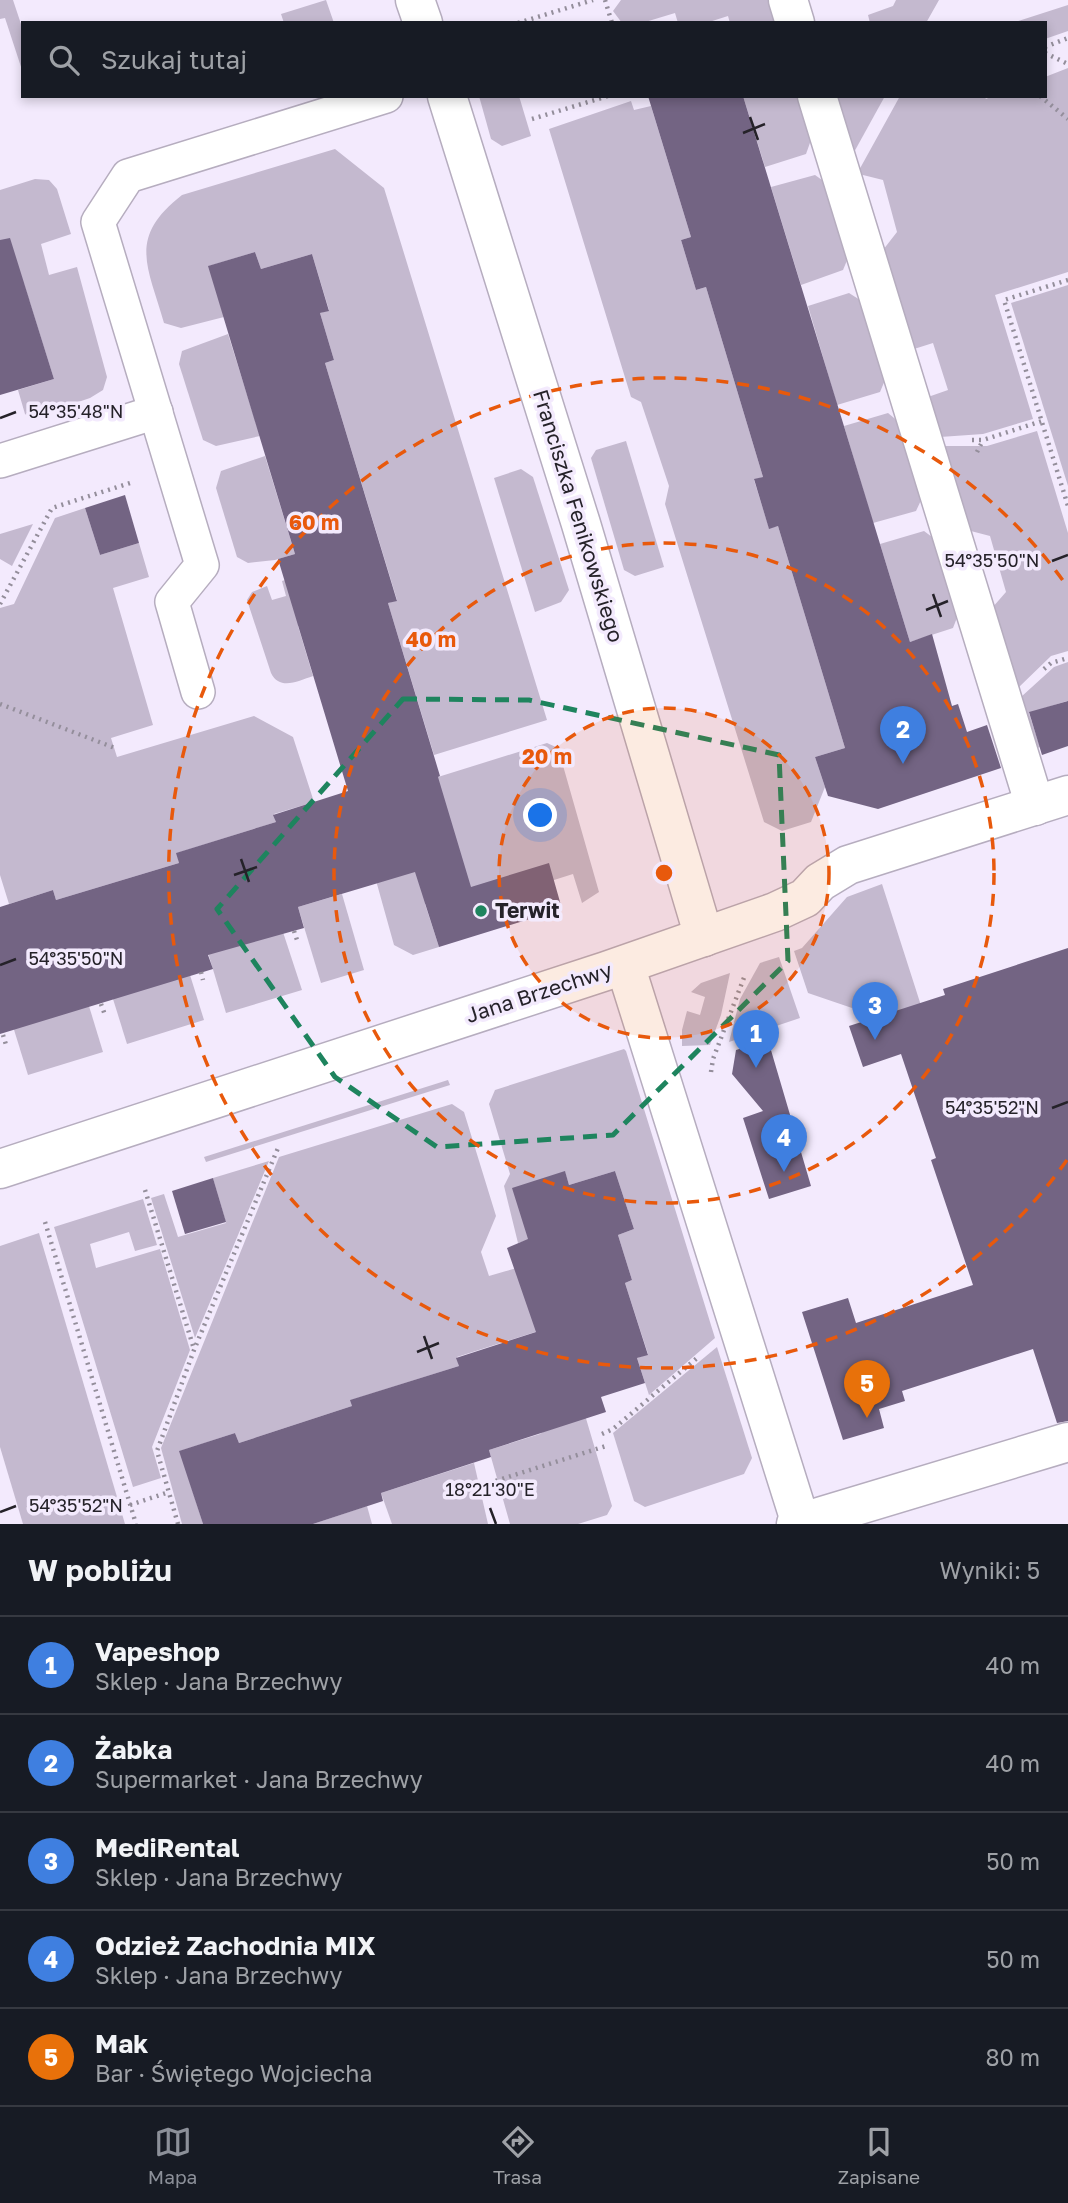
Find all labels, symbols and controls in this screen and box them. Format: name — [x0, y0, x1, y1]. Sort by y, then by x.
search box — [21, 21, 1047, 98]
icon: search — [45, 41, 83, 79]
text: Szukaj tutaj — [101, 44, 247, 75]
street label: Franciszka Fenikowskiego — [528, 386, 630, 645]
text: 54°35'48"N — [28, 400, 124, 422]
text: 60 m — [289, 509, 339, 535]
text: 54°35'50"N — [945, 549, 1039, 571]
text: 40 m — [406, 626, 456, 652]
pin: 2 — [880, 706, 926, 764]
text: 20 m — [522, 743, 572, 769]
your location — [523, 798, 557, 832]
centre of rings — [652, 861, 676, 885]
place label: Terwit — [495, 897, 560, 923]
marker: Terwit — [473, 903, 489, 919]
text: 54°35'50"N — [29, 947, 123, 969]
street label: Jana Brzechwy — [462, 956, 615, 1028]
pin: 3 — [852, 982, 898, 1040]
pin: 1 — [733, 1010, 779, 1068]
text: 54°35'52"N — [945, 1096, 1039, 1118]
pin: 4 — [761, 1114, 807, 1172]
pin: 5 — [844, 1360, 890, 1418]
text: 18°21'30"E — [445, 1478, 535, 1500]
text: 54°35'52"N — [29, 1494, 123, 1516]
text: W pobliżu — [28, 1552, 172, 1588]
text: Wyniki: 5 — [940, 1556, 1040, 1584]
text: Vapeshop — [95, 1636, 220, 1667]
text: 1 — [45, 1651, 57, 1679]
text: 40 m — [986, 1651, 1040, 1679]
text: Sklep · Jana Brzechwy — [95, 1667, 342, 1695]
text: Żabka — [95, 1734, 172, 1765]
text: 2 — [44, 1749, 58, 1777]
text: 40 m — [986, 1749, 1040, 1777]
text: Supermarket · Jana Brzechwy — [95, 1765, 423, 1793]
text: MediRental — [95, 1832, 240, 1863]
text: 3 — [44, 1847, 58, 1875]
text: 50 m — [986, 1847, 1040, 1875]
text: Sklep · Jana Brzechwy — [95, 1863, 342, 1891]
text: Odzież Zachodnia MIX — [95, 1930, 375, 1961]
text: 4 — [44, 1945, 58, 1973]
text: 50 m — [986, 1945, 1040, 1973]
text: Sklep · Jana Brzechwy — [95, 1961, 342, 1989]
text: Mak — [95, 2028, 148, 2059]
text: 5 — [44, 2043, 58, 2071]
text: 80 m — [986, 2043, 1040, 2071]
text: Bar · Świętego Wojciecha — [95, 2059, 372, 2087]
tab: Mapa — [148, 2123, 197, 2188]
tab: Trasa — [493, 2123, 542, 2188]
tab: Zapisane — [838, 2123, 920, 2188]

